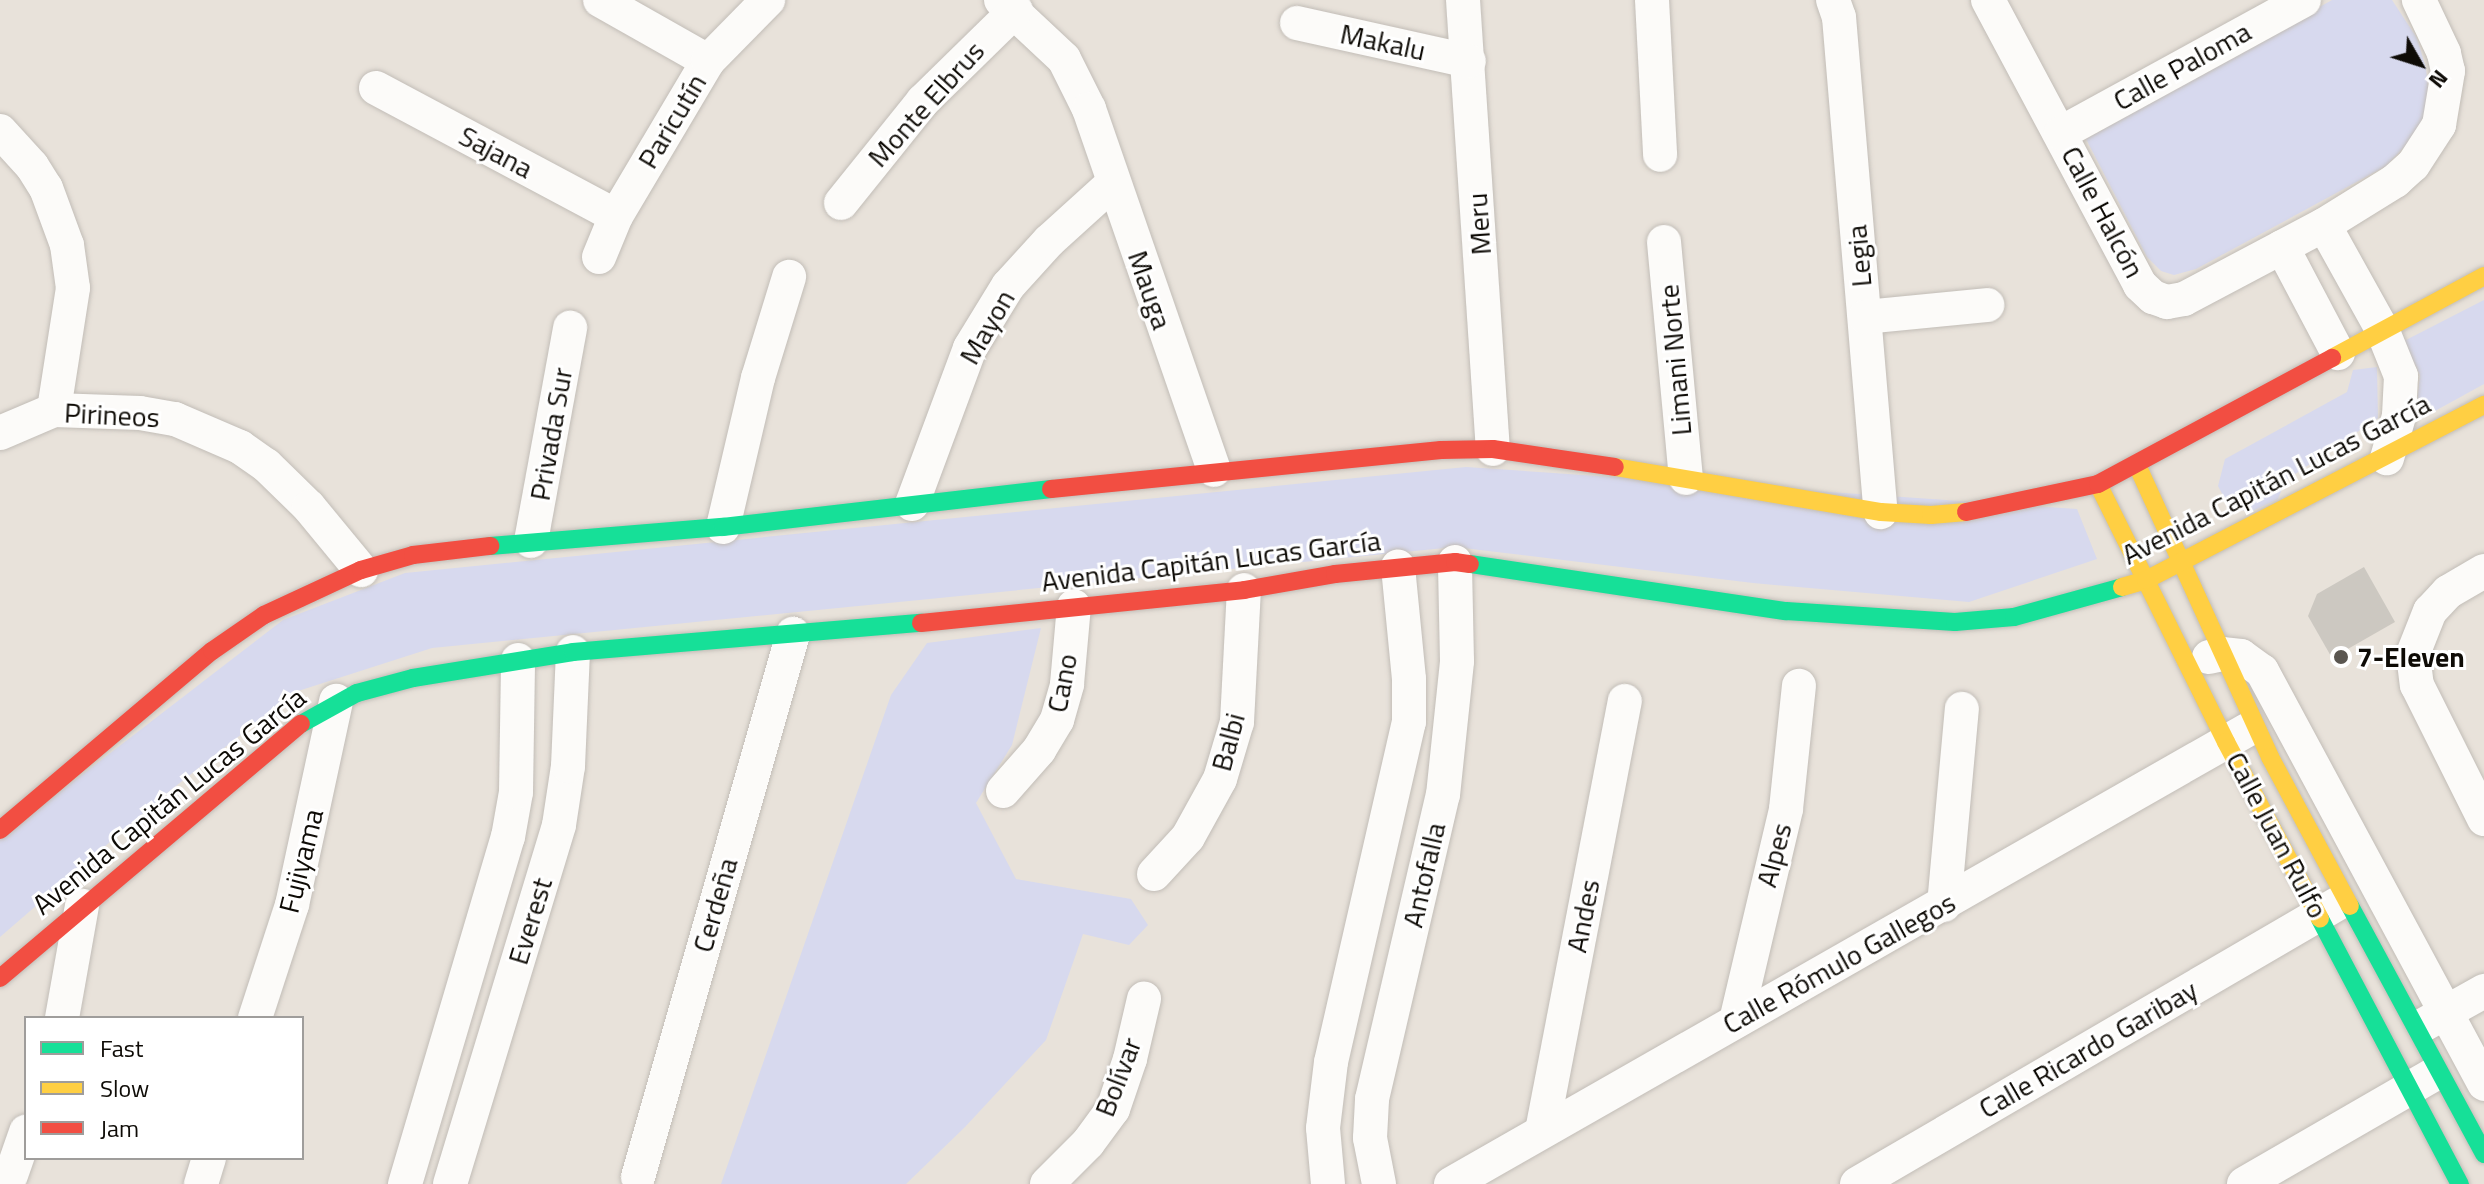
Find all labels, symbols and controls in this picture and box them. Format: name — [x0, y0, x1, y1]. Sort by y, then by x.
street label: Calle Paloma — [2108, 15, 2256, 117]
street label: Makalu — [1337, 17, 1429, 67]
north arrow — [2380, 24, 2460, 104]
street label: Monte Elbrus — [861, 34, 991, 174]
text: N — [2421, 62, 2457, 96]
street label: Paricutín — [631, 68, 713, 174]
street label: Sajana — [453, 119, 539, 185]
street label: Calle Halcón — [2054, 141, 2152, 283]
street label: Meru — [1460, 192, 1498, 256]
street label: Legia — [1840, 224, 1878, 288]
street label: Mauga — [1121, 246, 1179, 334]
street label: Limani Norte — [1652, 283, 1698, 437]
street label: Mayon — [952, 284, 1022, 370]
street label: Privada Sur — [523, 365, 579, 503]
street label: Avenida Capitán Lucas García — [2116, 387, 2436, 571]
street label: Pirineos — [63, 396, 161, 434]
street label: Avenida Capitán Lucas García — [1039, 524, 1383, 598]
place label: 7-Eleven — [2357, 640, 2465, 674]
marker: 7-Eleven — [2332, 648, 2350, 666]
street label: Cano — [1040, 651, 1084, 715]
street label: Avenida Capitán Lucas García — [26, 680, 312, 922]
street label: Balbi — [1204, 709, 1252, 775]
street label: Calle Juan Rulfo — [2219, 746, 2335, 924]
street label: Fujiyama — [272, 805, 330, 917]
street label: Antofalla — [1396, 819, 1452, 931]
street label: Alpes — [1749, 819, 1799, 891]
street label: Cerdeña — [686, 854, 744, 956]
street label: Everest — [501, 874, 559, 968]
street label: Andes — [1559, 877, 1607, 955]
street label: Calle Rómulo Gallegos — [1717, 885, 1961, 1041]
street label: Calle Ricardo Garibay — [1973, 973, 2203, 1125]
legend — [24, 1016, 304, 1160]
text: Fast — [100, 1030, 143, 1066]
street label: Bolívar — [1088, 1033, 1148, 1121]
text: Slow — [100, 1070, 149, 1106]
text: Jam — [100, 1110, 139, 1146]

